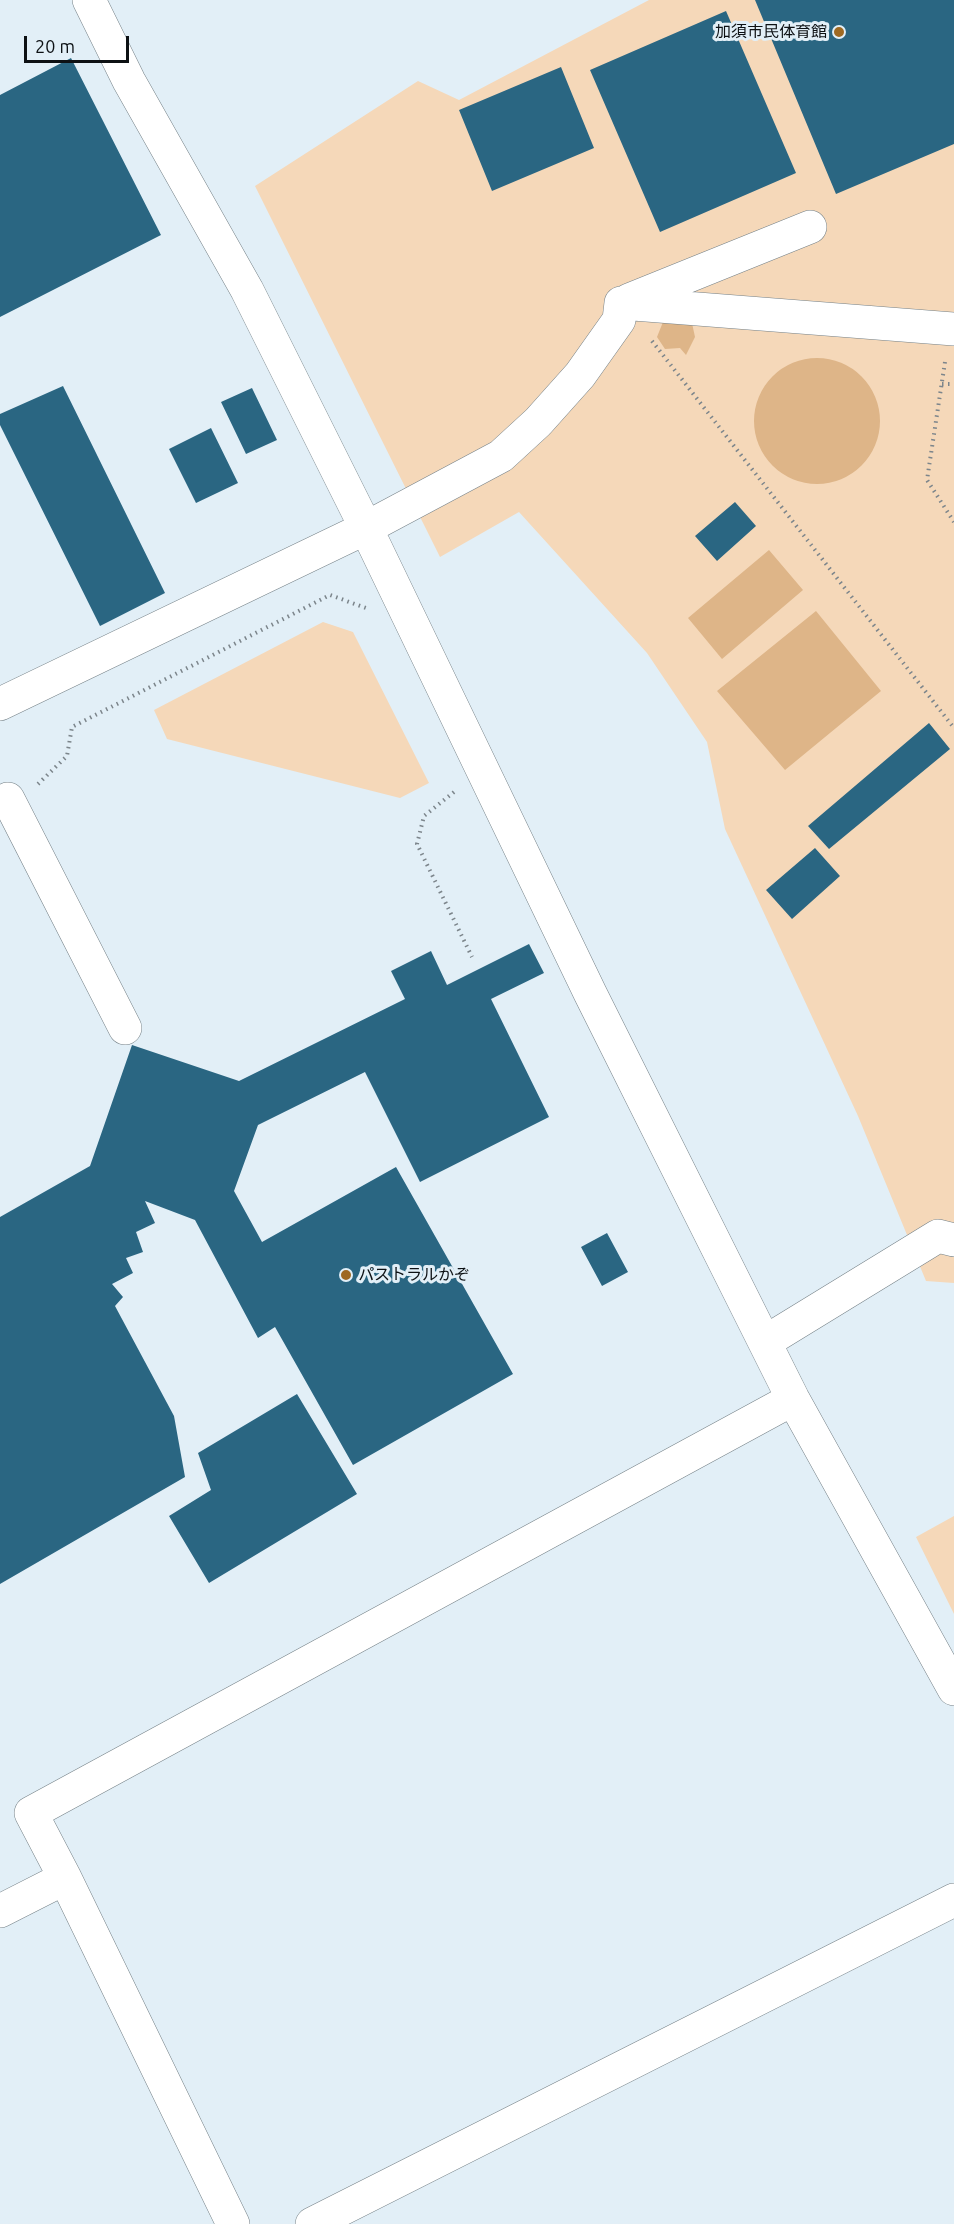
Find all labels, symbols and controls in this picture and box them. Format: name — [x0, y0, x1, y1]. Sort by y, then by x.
place label: 加須市民体育館 — [715, 22, 827, 42]
scale bar — [27, 24, 132, 62]
marker: 加須市民体育館 — [832, 25, 846, 39]
text: 20 m — [35, 36, 75, 56]
place label: パストラルかぞ — [358, 1265, 470, 1285]
marker: パストラルかぞ — [339, 1268, 353, 1282]

